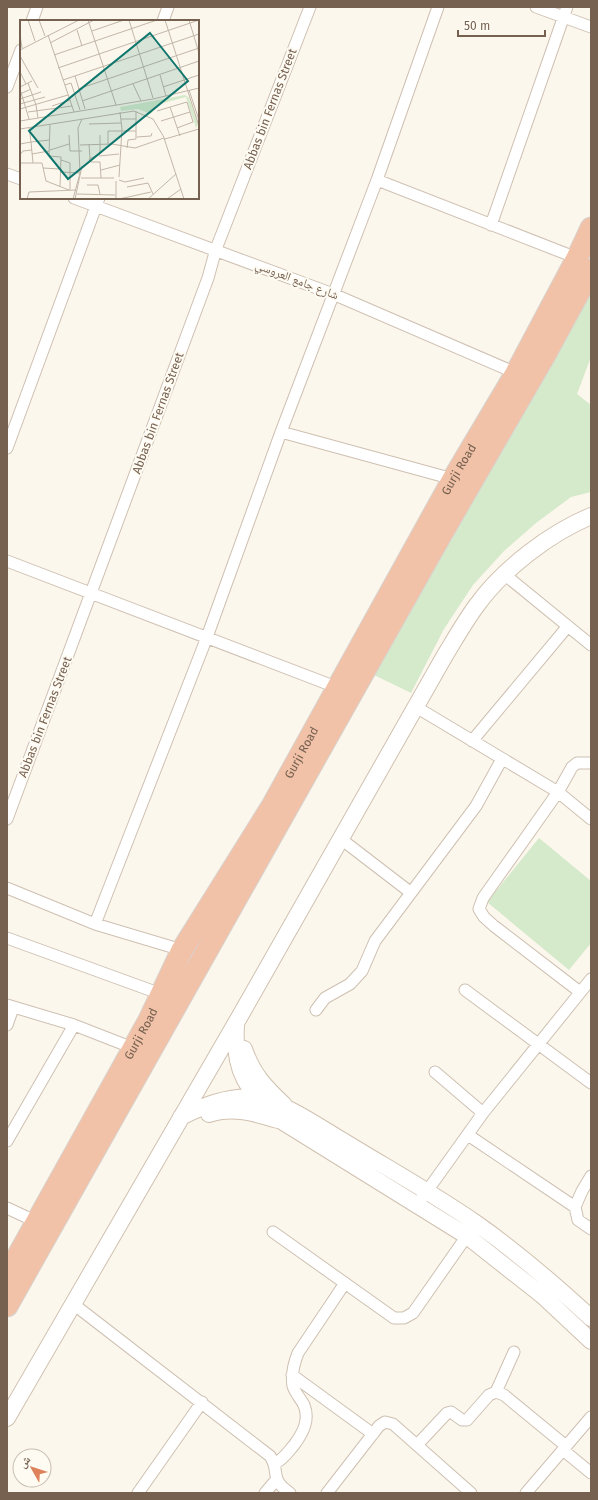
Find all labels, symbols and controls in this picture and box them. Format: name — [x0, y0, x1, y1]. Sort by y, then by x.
scale bar — [458, 12, 545, 38]
text: 50 m — [464, 19, 490, 33]
inset map — [20, 20, 199, 199]
street label: Abbas bin Fernas Street — [240, 46, 300, 171]
street label: شارع جامع العروسي — [252, 258, 341, 305]
street label: Abbas bin Fernas Street — [129, 350, 187, 476]
street label: Gurji Road — [439, 441, 479, 497]
street label: Abbas bin Fernas Street — [15, 654, 75, 779]
street label: Gurji Road — [282, 724, 321, 781]
street label: Gurji Road — [121, 1006, 161, 1062]
north arrow — [12, 1448, 52, 1488]
text: ش — [16, 1453, 34, 1471]

